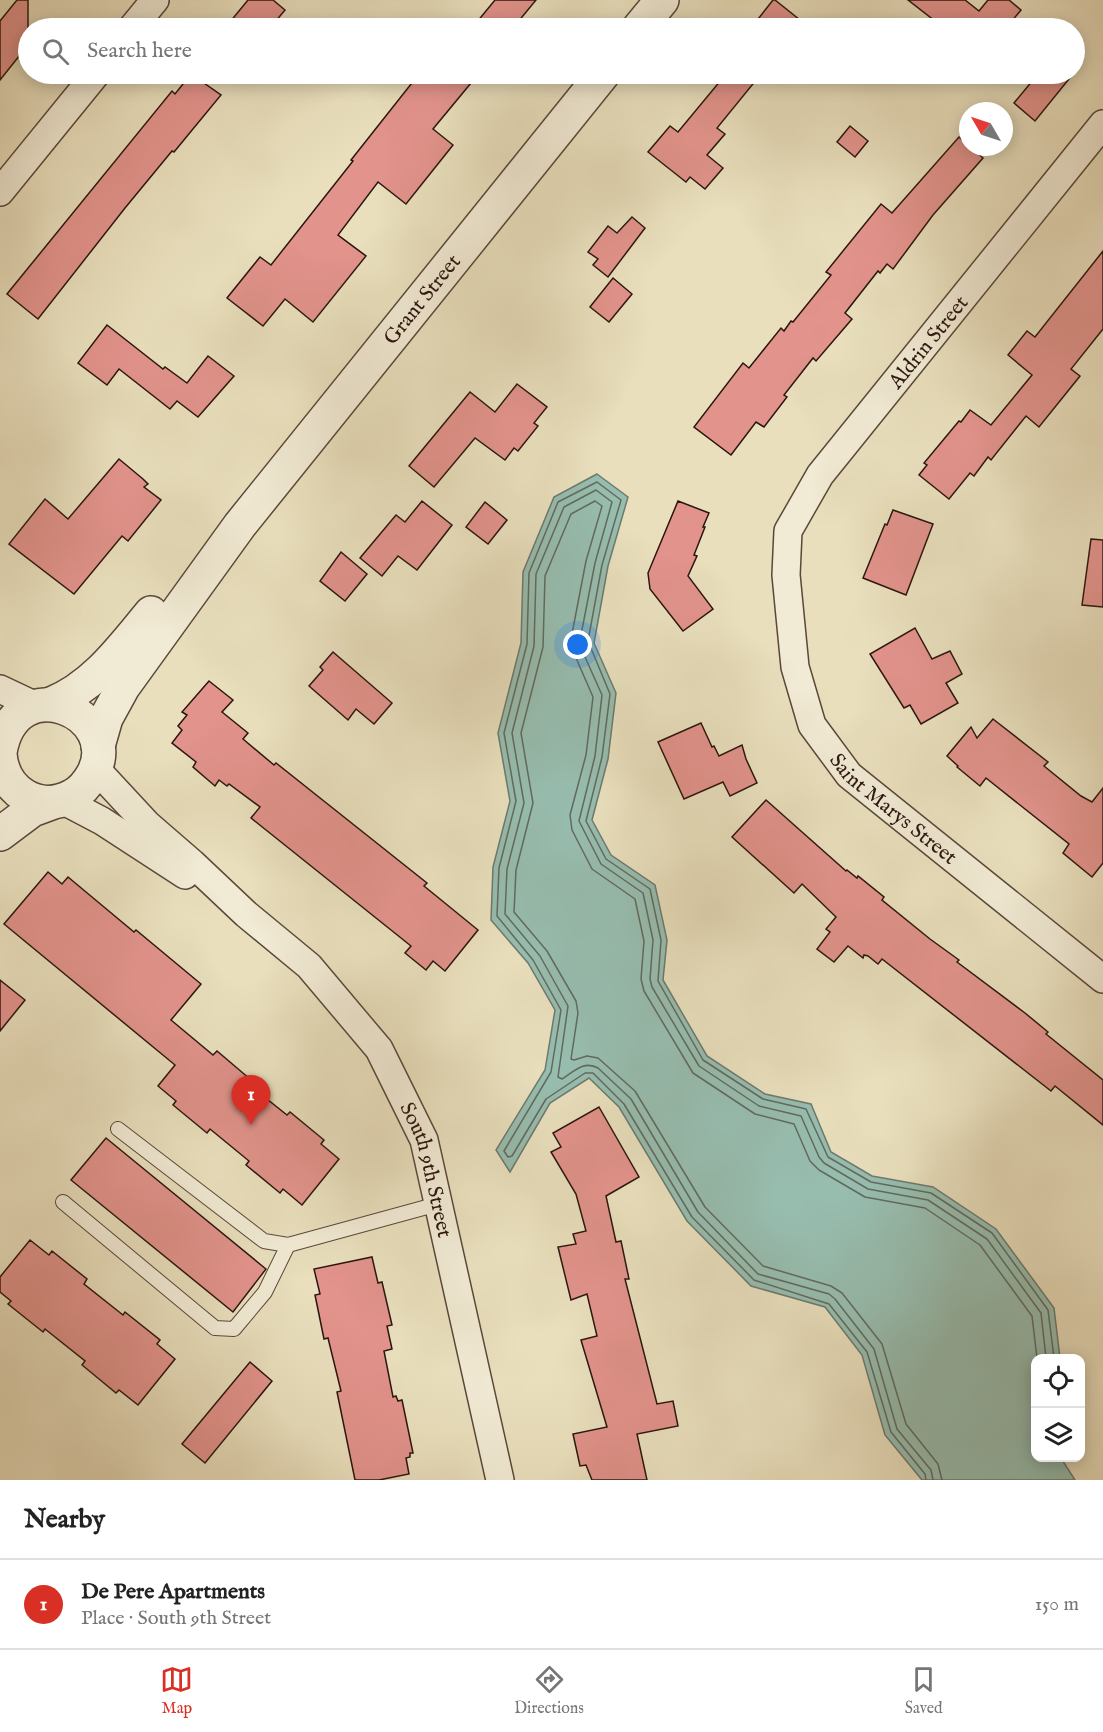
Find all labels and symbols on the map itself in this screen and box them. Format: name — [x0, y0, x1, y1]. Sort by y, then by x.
north arrow — [959, 102, 1013, 156]
street label: Grant Street — [378, 249, 467, 351]
street label: Aldrin Street — [883, 291, 975, 396]
your location — [563, 630, 592, 659]
street label: Saint Marys Street — [823, 748, 962, 871]
pin: 1 — [232, 1076, 270, 1125]
street label: South 9th Street — [392, 1098, 457, 1240]

